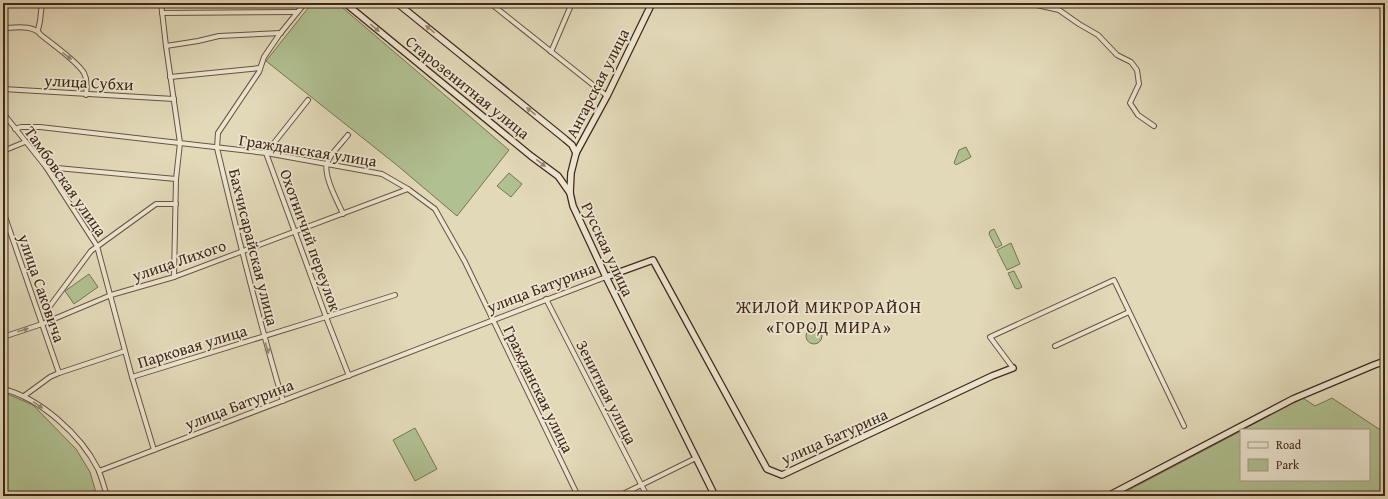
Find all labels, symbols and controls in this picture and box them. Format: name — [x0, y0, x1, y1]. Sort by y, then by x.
one-way arrow — [370, 23, 381, 32]
street label: Ангарская улица — [559, 24, 635, 142]
one-way arrow — [424, 25, 435, 34]
street label: Старозенитная улица — [401, 29, 536, 145]
one-way arrow — [61, 52, 72, 60]
street label: улица Субхи — [43, 68, 135, 96]
one-way arrow — [525, 107, 536, 116]
street label: Тамбовская улица — [19, 121, 113, 241]
street label: Гражданская улица — [237, 127, 379, 173]
one-way arrow — [536, 159, 546, 167]
street label: Охотничий переулок — [274, 165, 348, 315]
street label: Бахчисарайская улица — [223, 166, 285, 329]
street label: Русская улица — [576, 198, 641, 301]
street label: улица Саковича — [12, 230, 72, 346]
street label: улица Лихого — [128, 233, 229, 288]
street label: улица Батурина — [482, 255, 599, 319]
district label: ЖИЛОЙ МИКРОРАЙОН «ГОРОД МИРА» — [735, 294, 922, 339]
street label: Парковая улица — [134, 318, 250, 374]
street label: Гражданская улица — [498, 321, 580, 457]
one-way arrow — [17, 327, 29, 333]
street label: Зенитная улица — [570, 336, 644, 449]
one-way arrow — [264, 343, 270, 355]
street label: улица Батурина — [180, 372, 297, 436]
one-way arrow — [33, 401, 43, 409]
street label: улица Батурина — [776, 402, 891, 471]
legend — [1240, 429, 1370, 481]
text: Road — [1276, 436, 1302, 453]
text: Park — [1276, 456, 1300, 473]

